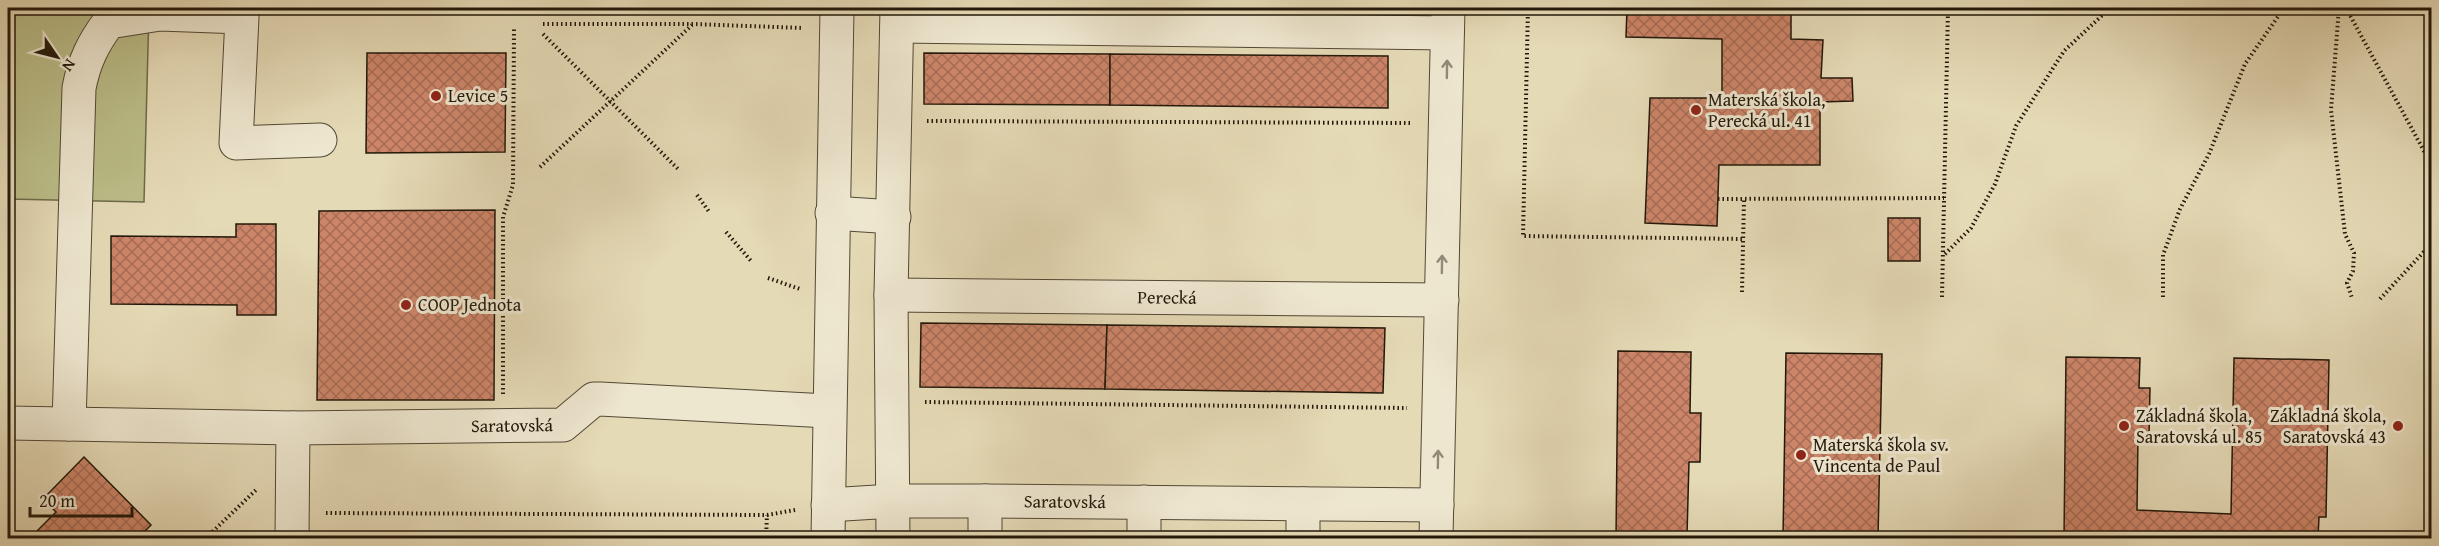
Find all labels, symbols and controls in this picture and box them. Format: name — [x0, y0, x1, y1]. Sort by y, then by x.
north arrow — [27, 27, 87, 87]
text: N — [56, 54, 82, 77]
one-way arrow — [1441, 60, 1452, 80]
place label: Levice 5 — [448, 82, 508, 109]
place label: Materská škola, Perecká ul. 41 — [1708, 86, 1825, 134]
marker: Levice 5 — [429, 89, 443, 103]
marker: Materská škola, Perecká ul. 41 — [1689, 103, 1703, 117]
one-way arrow — [1437, 255, 1448, 275]
street label: Perecká — [1137, 283, 1197, 311]
place label: COOP Jednota — [418, 291, 522, 318]
marker: COOP Jednota — [399, 298, 413, 312]
place label: Základná škola, Saratovská ul. 85 — [2136, 402, 2262, 450]
place label: Základná škola, Saratovská 43 — [2270, 402, 2386, 450]
street label: Saratovská — [471, 411, 554, 439]
marker: Základná škola, Saratovská ul. 85 — [2117, 419, 2131, 433]
marker: Základná škola, Saratovská 43 — [2391, 419, 2405, 433]
place label: Materská škola sv. Vincenta de Paul — [1813, 431, 1949, 479]
marker: Materská škola sv. Vincenta de Paul — [1794, 448, 1808, 462]
one-way arrow — [1432, 450, 1444, 470]
scale bar — [30, 480, 132, 518]
text: 20 m — [39, 487, 75, 514]
street label: Saratovská — [1024, 487, 1107, 515]

